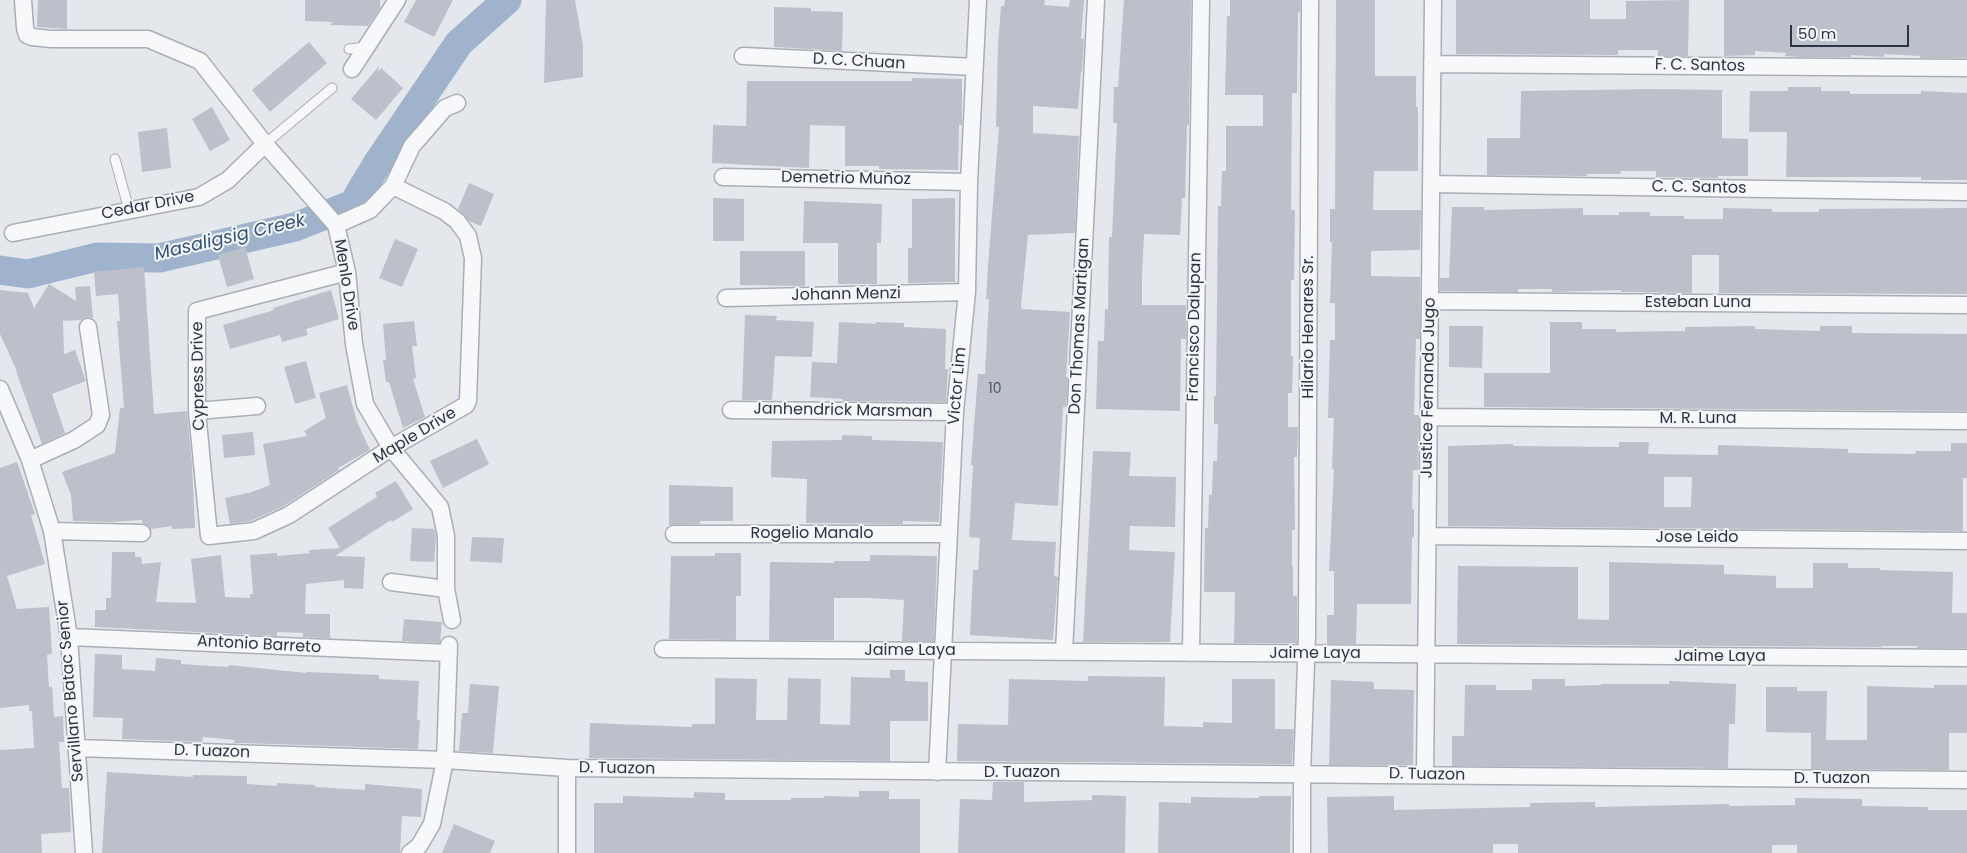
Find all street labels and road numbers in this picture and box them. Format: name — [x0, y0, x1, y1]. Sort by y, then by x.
street label: D. C. Chuan — [812, 50, 906, 74]
street label: F. C. Santos — [1655, 56, 1745, 76]
street label: Demetrio Muñoz — [781, 168, 911, 190]
street label: C. C. Santos — [1651, 178, 1747, 198]
street label: Cedar Drive — [100, 188, 196, 224]
street label: Don Thomas Martigan — [1066, 237, 1094, 415]
street label: Menlo Drive — [329, 238, 363, 332]
street label: Francisco Dalupan — [1184, 252, 1206, 402]
street label: Hilario Henares Sr. — [1299, 255, 1319, 399]
street label: Johann Menzi — [791, 284, 901, 306]
street label: Esteban Luna — [1645, 293, 1751, 313]
street label: Justice Fernando Jugo — [1418, 297, 1440, 479]
street label: Cypress Drive — [188, 321, 210, 431]
street label: Victor Lim — [945, 346, 971, 426]
street label: Janhendrick Marsman — [753, 400, 933, 422]
street label: Maple Drive — [370, 404, 460, 468]
street label: M. R. Luna — [1660, 409, 1736, 429]
street label: Rogelio Manalo — [751, 524, 873, 544]
street label: Jose Leido — [1655, 528, 1739, 548]
street label: Servillano Batac Senior — [53, 599, 89, 783]
street label: Antonio Barreto — [196, 632, 322, 658]
street label: Jaime Laya — [864, 641, 956, 661]
street label: Jaime Laya — [1269, 644, 1361, 664]
street label: Jaime Laya — [1674, 647, 1766, 667]
street label: D. Tuazon — [173, 741, 251, 763]
street label: D. Tuazon — [579, 759, 655, 779]
street label: D. Tuazon — [984, 763, 1060, 783]
street label: D. Tuazon — [1389, 765, 1465, 785]
street label: D. Tuazon — [1794, 769, 1870, 789]

